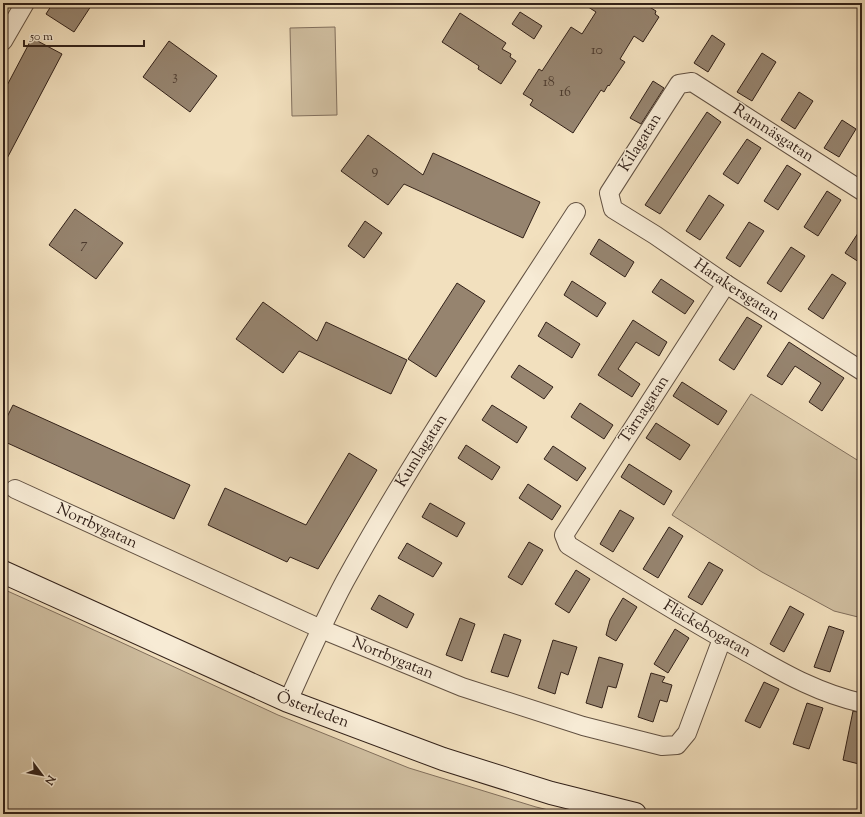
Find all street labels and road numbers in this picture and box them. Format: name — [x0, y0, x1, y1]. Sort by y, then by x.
street label: Ramnäsgatan — [728, 99, 819, 169]
street label: Kilagatan — [614, 109, 668, 177]
street label: Harakersgatan — [689, 253, 785, 327]
street label: Tärnagatan — [614, 371, 676, 449]
street label: Kumlagatan — [390, 409, 454, 492]
street label: Norrbygatan — [53, 498, 141, 555]
street label: Fläckebogatan — [659, 595, 756, 664]
street label: Norrbygatan — [348, 631, 438, 686]
street label: Österleden — [272, 686, 353, 735]

